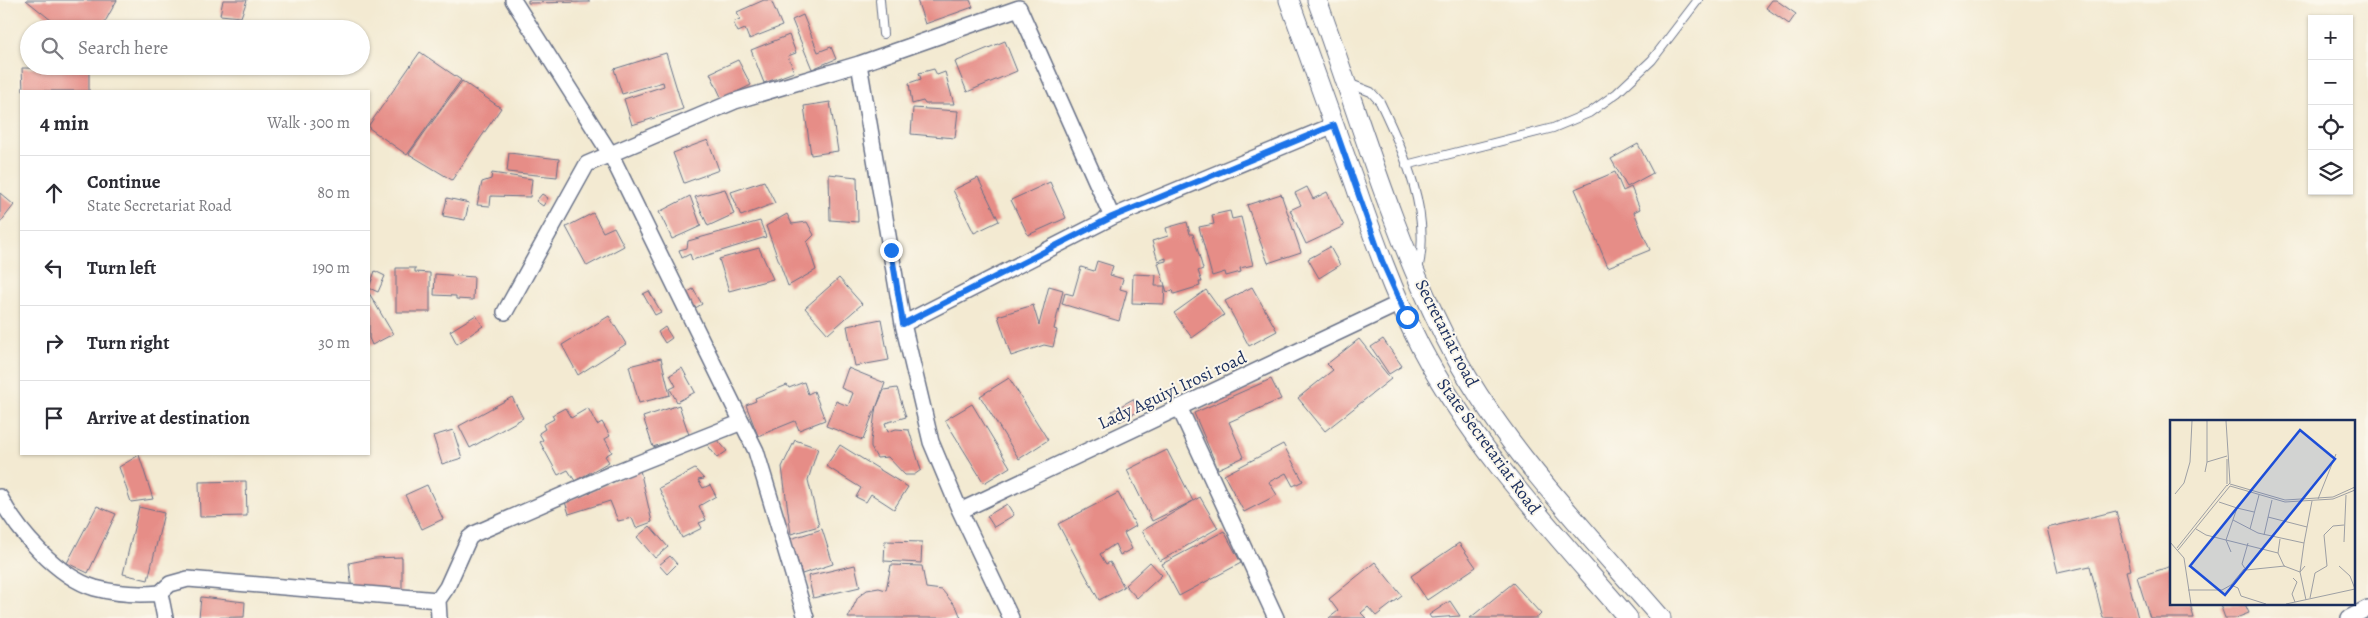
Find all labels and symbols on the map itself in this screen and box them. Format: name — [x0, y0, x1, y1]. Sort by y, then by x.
route end — [880, 239, 903, 262]
street label: Secretariat road — [1410, 275, 1485, 391]
route start — [1396, 306, 1419, 329]
street label: Lady Aguiyi Irosi road — [1094, 345, 1251, 435]
street label: State Secretariat Road — [1431, 373, 1547, 519]
inset map — [2170, 420, 2356, 606]

